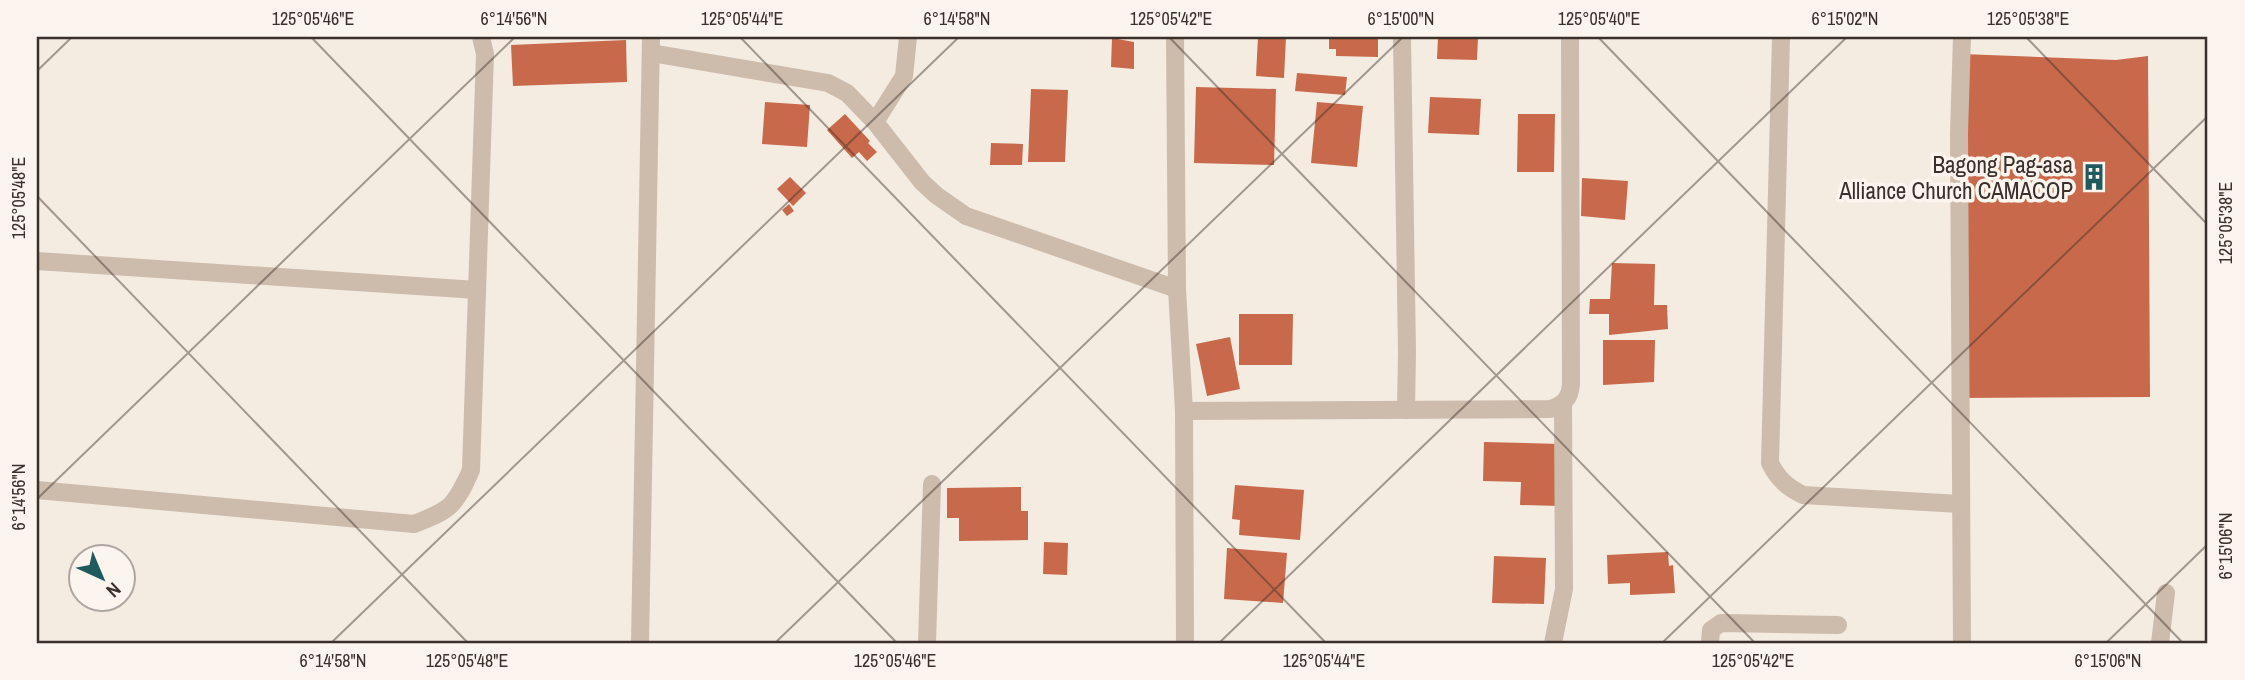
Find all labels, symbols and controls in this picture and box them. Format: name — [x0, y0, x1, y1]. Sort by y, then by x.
text: 125°05'46"E — [272, 6, 354, 31]
text: 6°14'56"N — [481, 6, 547, 31]
text: 125°05'44"E — [701, 6, 783, 31]
text: 6°14'58"N — [924, 6, 990, 31]
text: 125°05'42"E — [1130, 6, 1212, 31]
text: 6°15'00"N — [1368, 6, 1434, 31]
text: 125°05'40"E — [1558, 6, 1640, 31]
text: 6°15'02"N — [1812, 6, 1878, 31]
text: 125°05'38"E — [1987, 6, 2069, 31]
place label: Bagong Pag-asa Alliance Church CAMACOP — [1838, 149, 2074, 206]
text: 125°05'48"E — [6, 157, 31, 239]
building icon: Bagong Pag-asa Alliance Church CAMACOP — [2079, 162, 2109, 192]
text: 125°05'38"E — [2213, 182, 2238, 264]
text: 6°14'56"N — [6, 464, 31, 530]
text: 6°15'06"N — [2213, 513, 2238, 579]
north arrow — [66, 544, 136, 614]
text: N — [101, 577, 127, 603]
text: 6°14'58"N — [300, 648, 366, 673]
text: 125°05'48"E — [426, 648, 508, 673]
text: 125°05'46"E — [854, 648, 936, 673]
text: 125°05'44"E — [1283, 648, 1365, 673]
text: 125°05'42"E — [1712, 648, 1794, 673]
text: 6°15'06"N — [2075, 648, 2141, 673]

